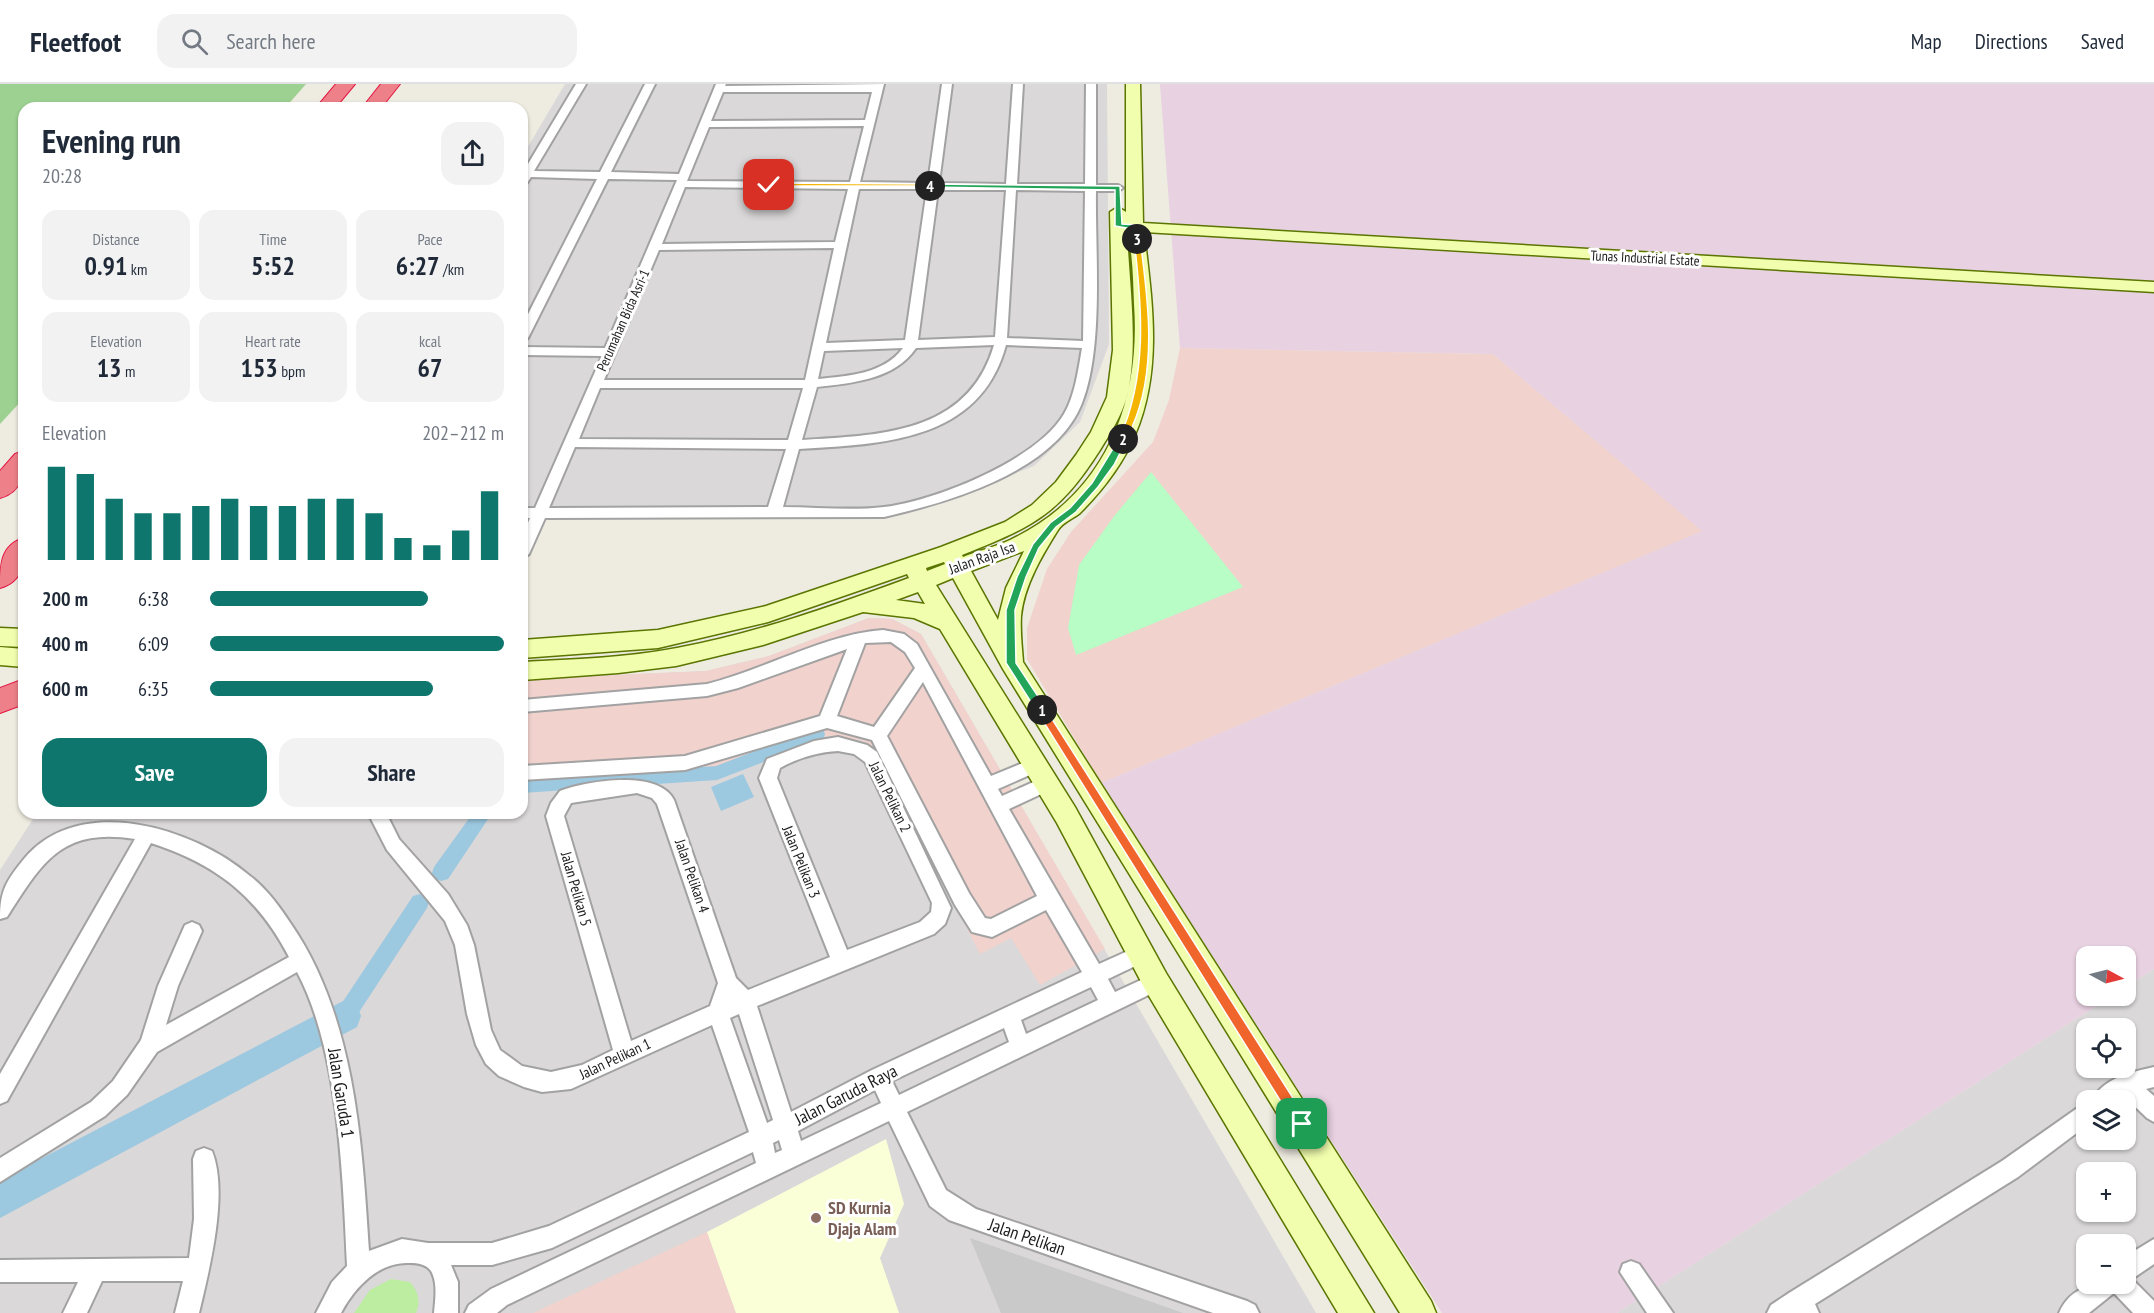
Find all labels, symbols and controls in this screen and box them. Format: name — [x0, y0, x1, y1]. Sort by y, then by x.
search box — [157, 14, 577, 68]
text: Fleetfoot — [30, 23, 121, 60]
icon: search — [178, 25, 211, 58]
text: Search here — [226, 27, 316, 55]
text: Map — [1911, 28, 1942, 55]
text: Directions — [1975, 28, 2048, 55]
text: Saved — [2081, 28, 2124, 55]
text: Evening run — [42, 119, 181, 162]
button: share — [441, 122, 504, 185]
pin — [743, 159, 794, 210]
text: 20:28 — [42, 163, 82, 189]
icon: check — [752, 168, 785, 201]
pin: 4 — [915, 171, 945, 201]
text: 4 — [926, 176, 934, 196]
pin: 3 — [1122, 224, 1152, 254]
text: Distance — [92, 229, 140, 249]
text: Time — [259, 229, 287, 249]
text: Pace — [417, 229, 443, 249]
text: 3 — [1133, 229, 1141, 249]
street label: Tunas Industrial Estate — [1590, 246, 1700, 270]
text: 0.91 — [85, 249, 127, 282]
text: 5:52 — [251, 249, 295, 282]
text: 6:27 — [396, 249, 440, 282]
text: km — [127, 259, 147, 279]
text: /km — [440, 259, 464, 279]
street label: Perumahan Bida Asri-1 — [592, 266, 654, 374]
text: Elevation — [90, 331, 142, 351]
text: Heart rate — [245, 331, 301, 351]
text: kcal — [419, 331, 441, 351]
text: 13 — [97, 351, 122, 384]
text: 153 — [240, 351, 278, 384]
text: 67 — [418, 351, 442, 384]
text: m — [122, 361, 135, 381]
text: bpm — [278, 361, 306, 381]
text: Elevation — [42, 420, 106, 446]
text: 202–212 m — [422, 420, 504, 446]
pin: 2 — [1108, 424, 1138, 454]
text: 2 — [1119, 429, 1127, 449]
street label: Jalan Raja Isa — [945, 537, 1018, 579]
text: 200 m — [42, 586, 88, 612]
text: 6:38 — [138, 586, 169, 612]
text: 400 m — [42, 631, 88, 657]
text: 6:09 — [138, 631, 169, 657]
text: 600 m — [42, 676, 88, 702]
text: 6:35 — [138, 676, 169, 702]
pin: 1 — [1027, 695, 1057, 725]
text: 1 — [1038, 700, 1046, 720]
button: Save — [42, 738, 267, 807]
button: Share — [279, 738, 504, 807]
street label: Jalan Pelikan 2 — [865, 757, 916, 835]
street label: Jalan Pelikan 3 — [778, 822, 825, 901]
street label: Jalan Pelikan 4 — [671, 836, 714, 915]
street label: Jalan Pelikan 5 — [557, 849, 596, 928]
north arrow — [2076, 946, 2136, 1006]
map controls — [2076, 946, 2136, 1294]
button: locate — [2076, 1018, 2136, 1078]
street label: Jalan Pelikan 1 — [575, 1034, 653, 1084]
street label: Jalan Garuda 1 — [323, 1046, 360, 1139]
street label: Jalan Garuda Raya — [790, 1059, 901, 1131]
button: layers — [2076, 1090, 2136, 1150]
pin — [1276, 1098, 1327, 1149]
icon: arrive — [1285, 1107, 1318, 1140]
button: + — [2076, 1162, 2136, 1222]
place label: SD Kurnia Djaja Alam — [828, 1196, 897, 1240]
marker: SD Kurnia Djaja Alam — [809, 1211, 823, 1225]
street label: Jalan Pelikan — [985, 1212, 1069, 1260]
button: − — [2076, 1234, 2136, 1294]

